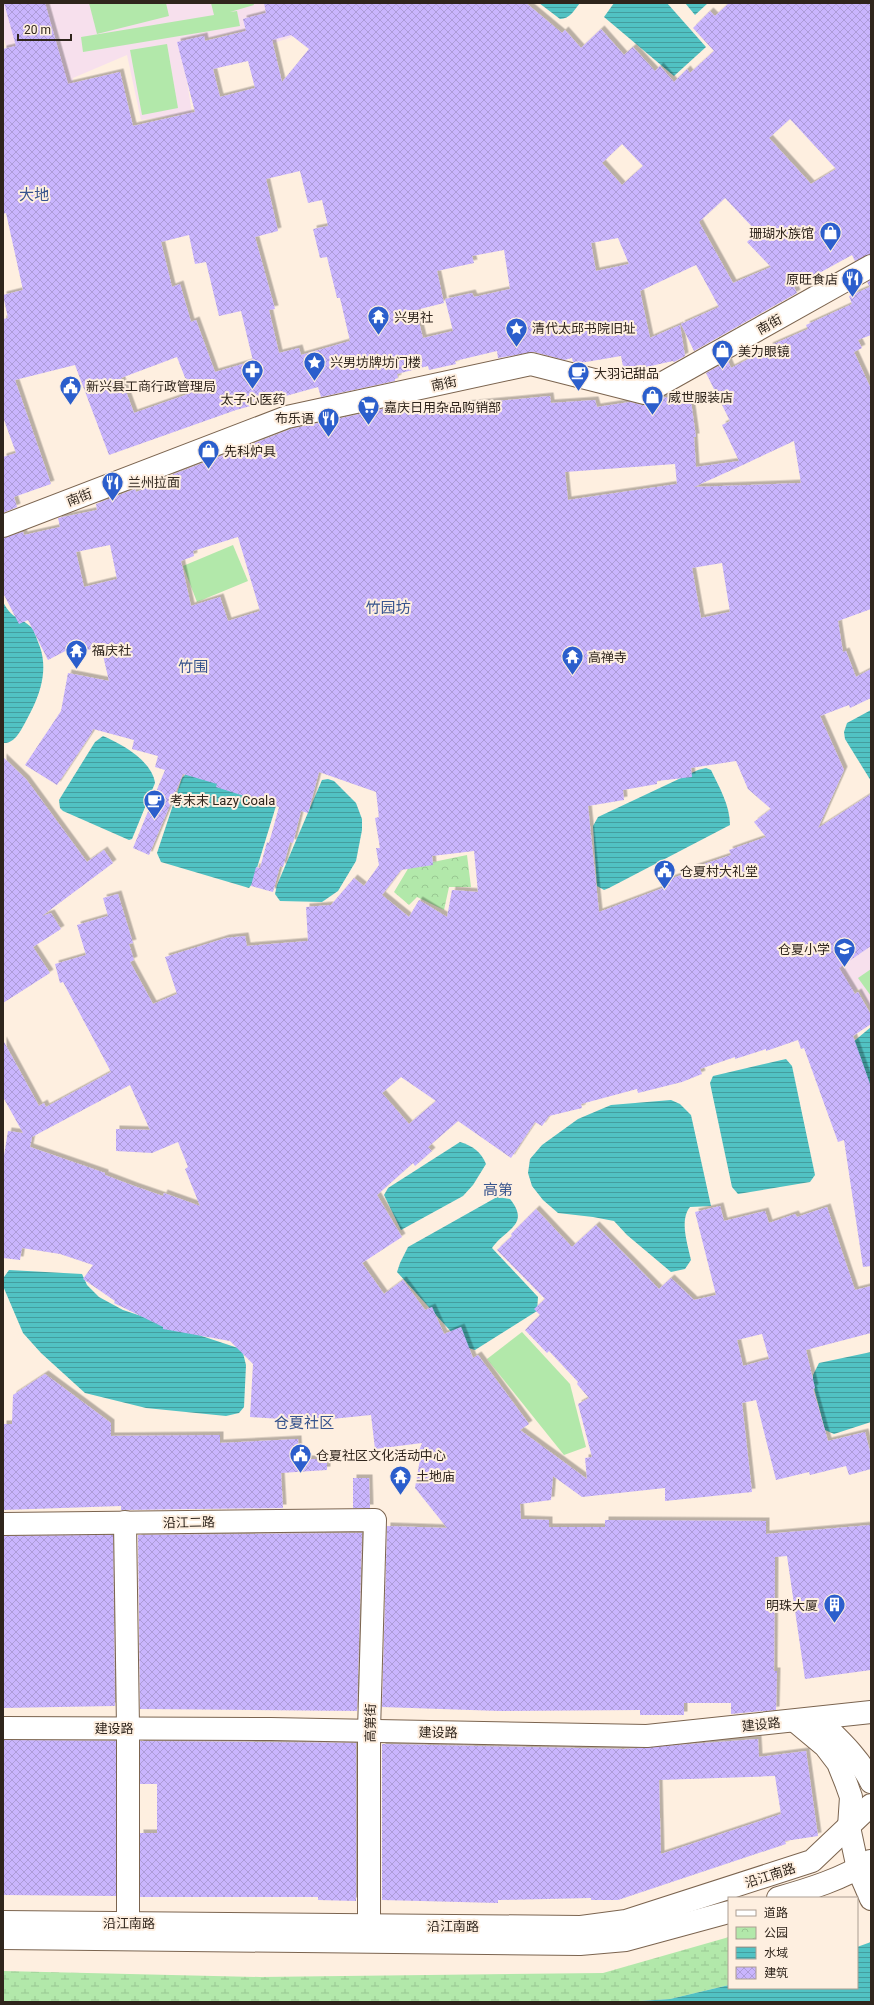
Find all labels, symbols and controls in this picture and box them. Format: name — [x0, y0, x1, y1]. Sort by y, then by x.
scale bar — [18, 16, 71, 42]
text: 20 m — [24, 23, 51, 37]
district label: 大地 — [19, 186, 49, 204]
shop icon: 珊瑚水族馆 — [817, 220, 843, 253]
place label: 珊瑚水族馆 — [749, 226, 814, 241]
restaurant icon: 原旺食店 — [840, 266, 866, 299]
place label: 原旺食店 — [786, 272, 838, 287]
temple icon: 兴男社 — [365, 304, 391, 337]
place label: 兴男社 — [394, 310, 433, 325]
street label: 南街 — [754, 312, 784, 337]
place icon: 清代太邱书院旧址 — [504, 315, 530, 348]
place label: 清代太邱书院旧址 — [532, 321, 636, 336]
shop icon: 美力眼镜 — [709, 338, 735, 371]
place label: 美力眼镜 — [738, 344, 790, 359]
place icon: 兴男坊牌坊门楼 — [301, 349, 327, 382]
place label: 兴男坊牌坊门楼 — [330, 355, 421, 370]
pharmacy icon: 太子心医药 — [240, 358, 266, 391]
cafe icon: 大羽记甜品 — [565, 360, 591, 393]
place label: 大羽记甜品 — [594, 366, 659, 381]
public building icon: 新兴县工商行政管理局 — [57, 373, 83, 406]
street label: 南街 — [430, 373, 458, 394]
place label: 新兴县工商行政管理局 — [86, 379, 216, 394]
shop icon: 威世服装店 — [640, 384, 666, 417]
place label: 威世服装店 — [668, 390, 733, 405]
place label: 太子心医药 — [220, 392, 286, 407]
supermarket icon: 嘉庆日用杂品购销部 — [356, 394, 382, 427]
place label: 嘉庆日用杂品购销部 — [384, 400, 501, 415]
restaurant icon: 布乐语 — [316, 405, 342, 438]
place label: 布乐语 — [275, 411, 314, 426]
shop icon: 先科炉具 — [195, 438, 221, 471]
place label: 先科炉具 — [224, 444, 276, 459]
restaurant icon: 兰州拉面 — [99, 469, 125, 502]
place label: 兰州拉面 — [128, 475, 180, 490]
street label: 南街 — [64, 486, 94, 509]
district label: 竹园坊 — [365, 599, 411, 617]
temple icon: 福庆社 — [63, 637, 89, 670]
place label: 福庆社 — [92, 643, 131, 658]
temple icon: 高禅寺 — [559, 644, 585, 677]
place label: 高禅寺 — [588, 650, 627, 665]
district label: 竹围 — [178, 658, 208, 676]
cafe icon: 考末末 Lazy Coala — [141, 787, 167, 820]
place label: 考末末 Lazy Coala — [170, 793, 275, 808]
public building icon: 仓夏村大礼堂 — [651, 858, 677, 891]
place label: 仓夏村大礼堂 — [680, 864, 758, 879]
school or university icon: 仓夏小学 — [832, 936, 858, 969]
place label: 仓夏小学 — [778, 942, 830, 957]
district label: 高第 — [483, 1181, 513, 1199]
district label: 仓夏社区 — [274, 1414, 334, 1432]
public building icon: 仓夏社区文化活动中心 — [288, 1442, 314, 1475]
place label: 仓夏社区文化活动中心 — [316, 1448, 446, 1463]
temple icon: 土地庙 — [387, 1463, 413, 1496]
place label: 土地庙 — [416, 1469, 455, 1484]
street label: 沿江二路 — [163, 1515, 215, 1530]
building icon: 明珠大厦 — [821, 1592, 847, 1625]
place label: 明珠大厦 — [766, 1598, 818, 1613]
street label: 高第街 — [363, 1703, 378, 1743]
street label: 建设路 — [741, 1715, 781, 1734]
street label: 建设路 — [94, 1721, 134, 1736]
street label: 建设路 — [418, 1725, 458, 1740]
street label: 沿江南路 — [743, 1860, 797, 1891]
legend — [728, 1897, 858, 1989]
text: 道路 — [764, 1906, 788, 1920]
street label: 沿江南路 — [103, 1916, 155, 1931]
street label: 沿江南路 — [427, 1919, 479, 1934]
text: 公园 — [764, 1926, 788, 1940]
text: 水域 — [764, 1946, 788, 1960]
text: 建筑 — [764, 1966, 788, 1980]

